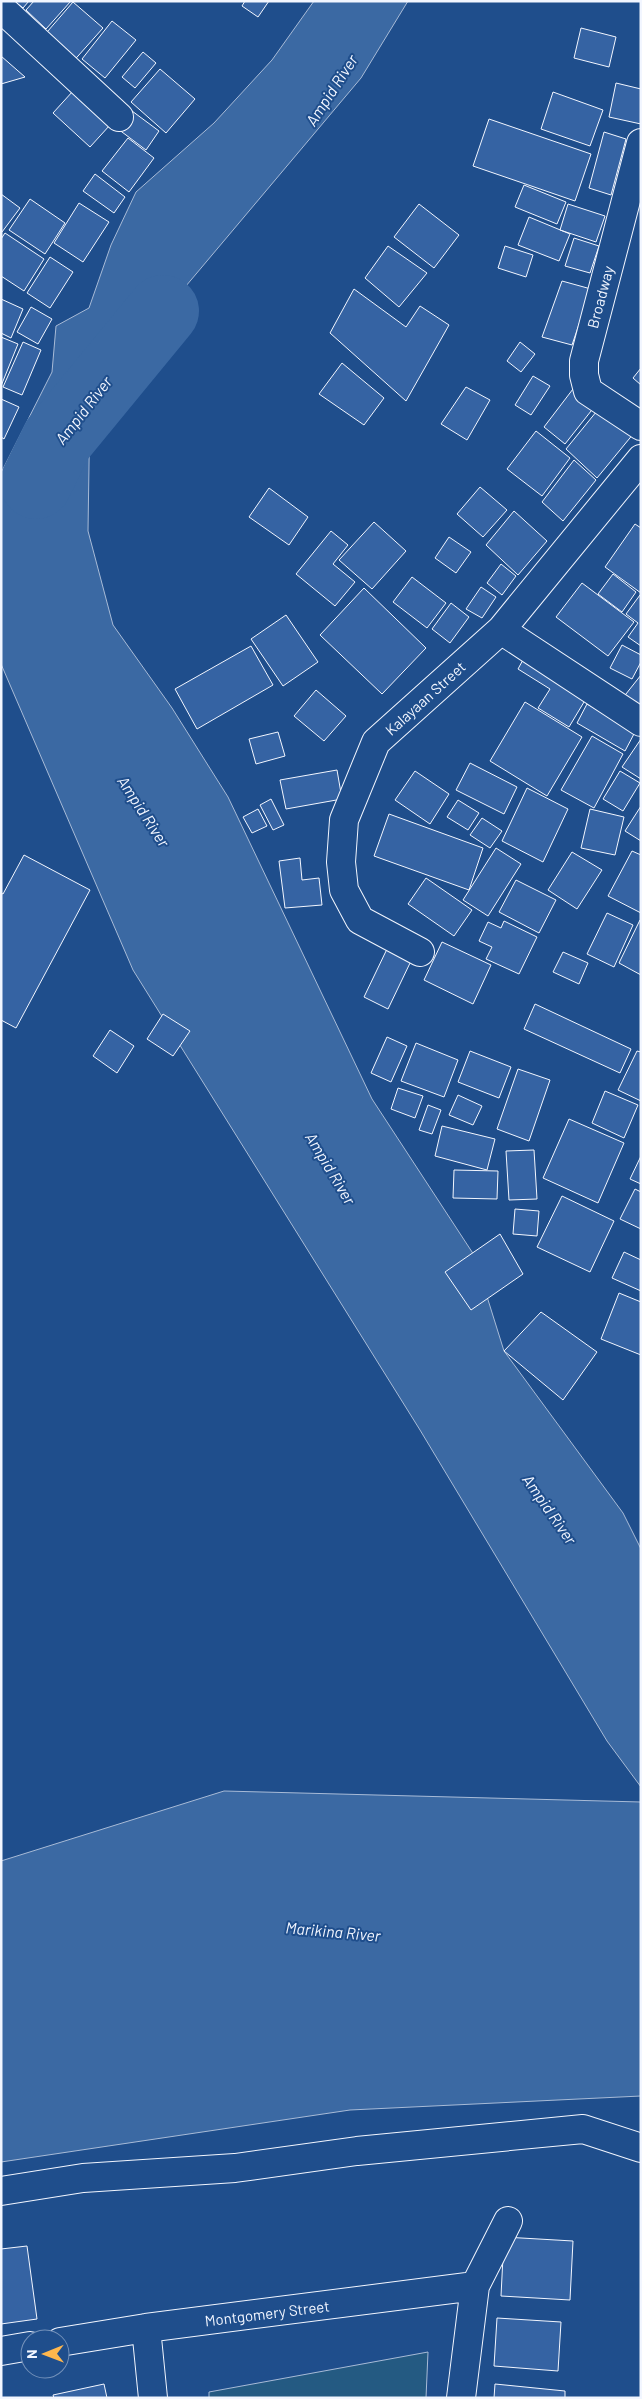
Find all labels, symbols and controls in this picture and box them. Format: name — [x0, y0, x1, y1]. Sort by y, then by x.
water label: Ampid River — [301, 50, 362, 129]
street label: Broadway — [583, 264, 617, 330]
water label: Ampid River — [51, 371, 116, 448]
street label: Kalayaan Street — [381, 657, 469, 739]
water label: Ampid River — [114, 772, 175, 851]
water label: Ampid River — [302, 1128, 361, 1209]
water label: Ampid River — [519, 1470, 582, 1549]
water label: Marikina River — [285, 1917, 383, 1945]
street label: Montgomery Street — [204, 2296, 330, 2330]
north arrow — [20, 2329, 70, 2379]
text: N — [23, 2349, 40, 2359]

